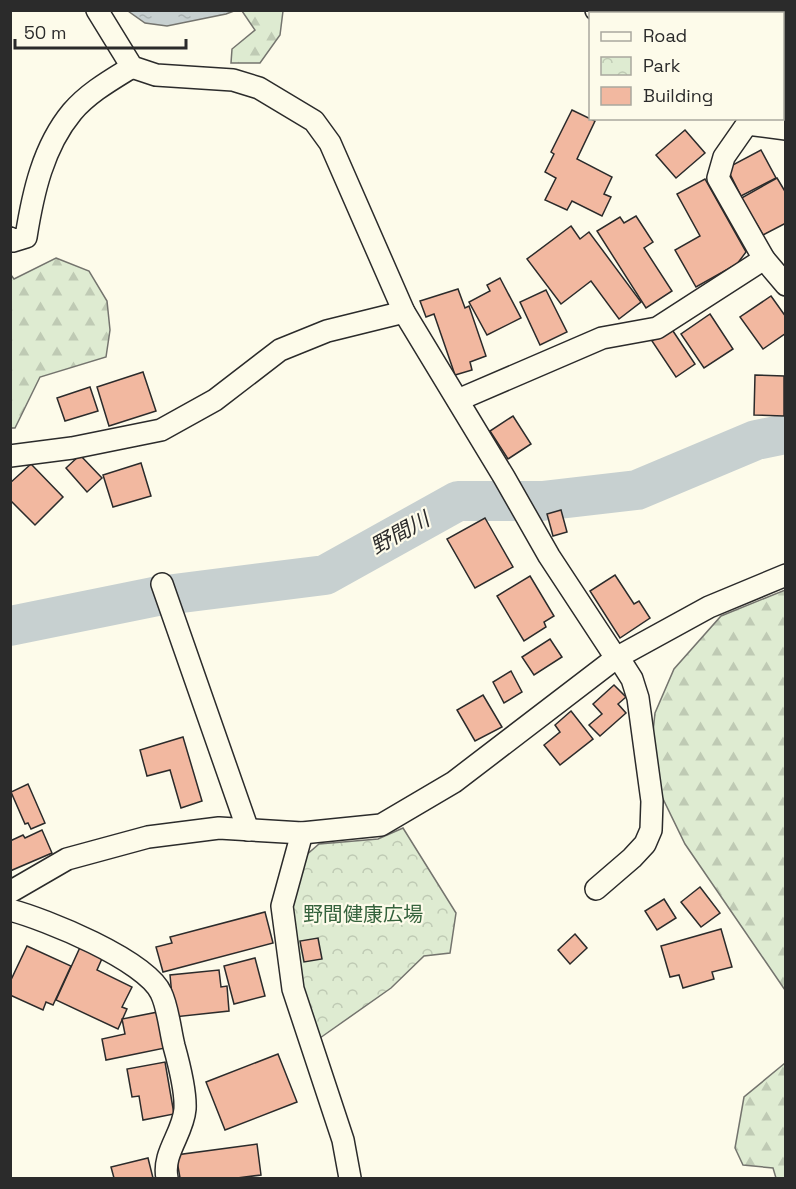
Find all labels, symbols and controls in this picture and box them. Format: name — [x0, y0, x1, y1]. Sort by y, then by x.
scale bar — [15, 12, 186, 50]
legend — [589, 12, 784, 120]
text: 50 m — [24, 21, 66, 44]
text: Road — [643, 24, 687, 47]
text: Park — [643, 54, 681, 77]
text: Building — [643, 84, 713, 107]
water label: 野間川 — [366, 505, 436, 560]
park label: 野間健康広場 — [303, 901, 423, 927]

